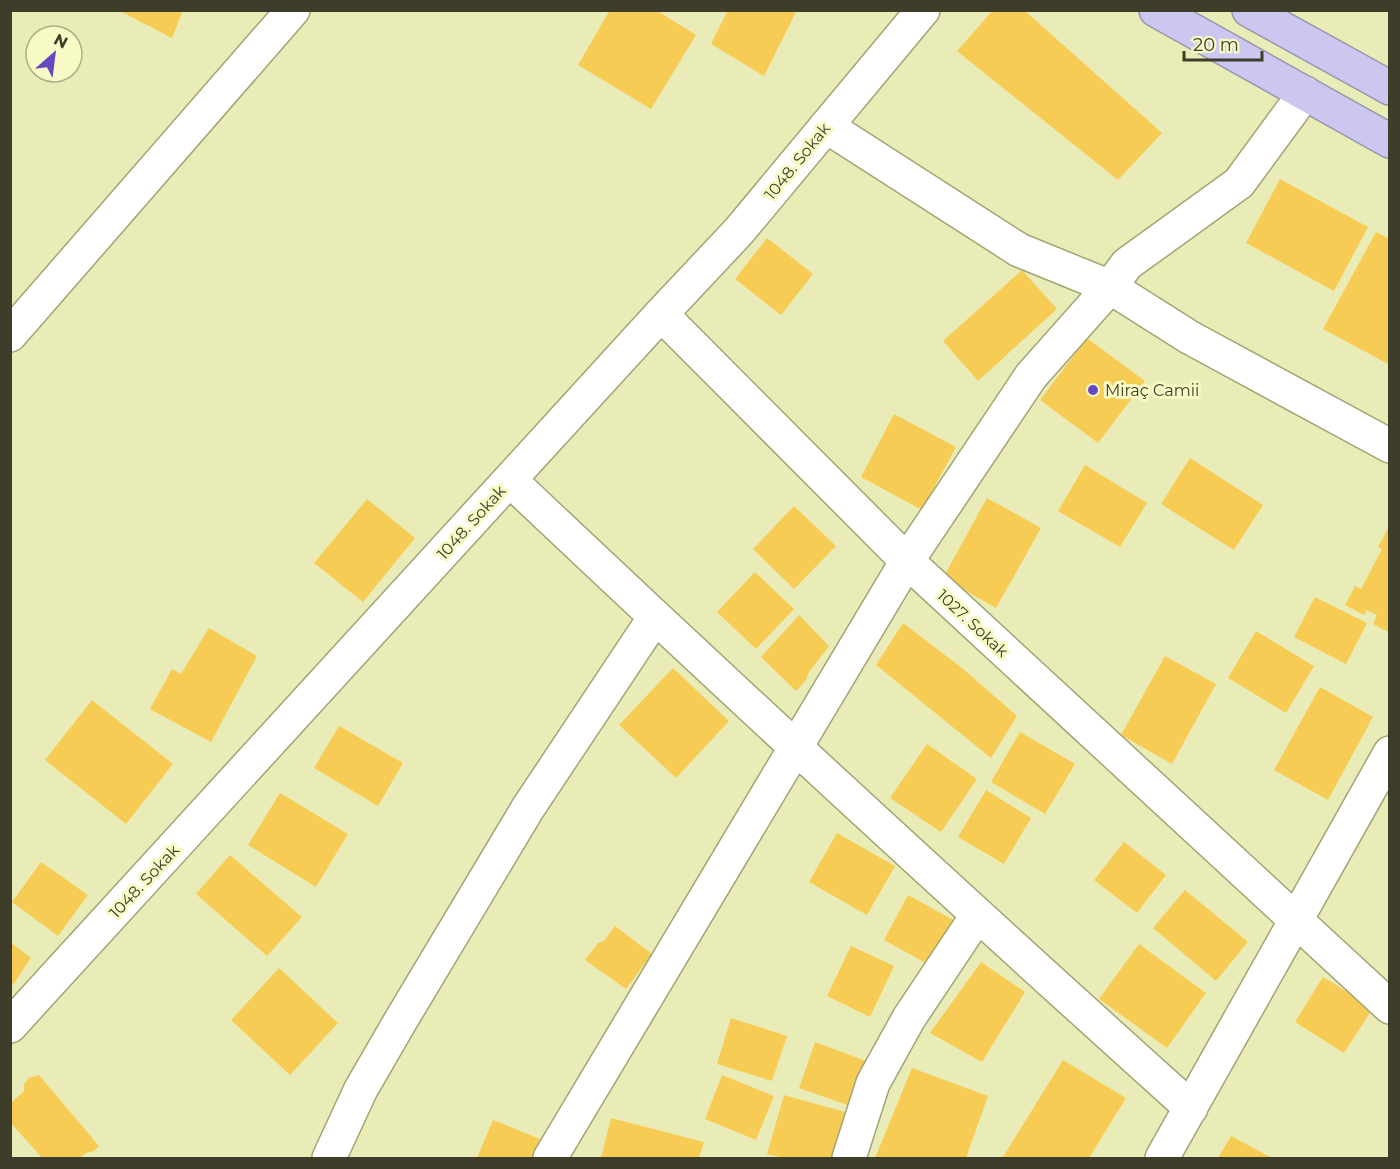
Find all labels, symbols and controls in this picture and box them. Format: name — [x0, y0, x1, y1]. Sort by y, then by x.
north arrow — [24, 24, 84, 84]
scale bar — [1184, 24, 1262, 62]
text: N — [51, 30, 71, 53]
text: 20 m — [1193, 34, 1239, 56]
street label: 1048. Sokak — [761, 119, 834, 204]
place label: Miraç Camii — [1105, 381, 1199, 400]
marker: Miraç Camii — [1086, 383, 1100, 397]
street label: 1048. Sokak — [433, 481, 510, 563]
street label: 1027. Sokak — [933, 586, 1012, 661]
street label: 1048. Sokak — [106, 840, 183, 922]

